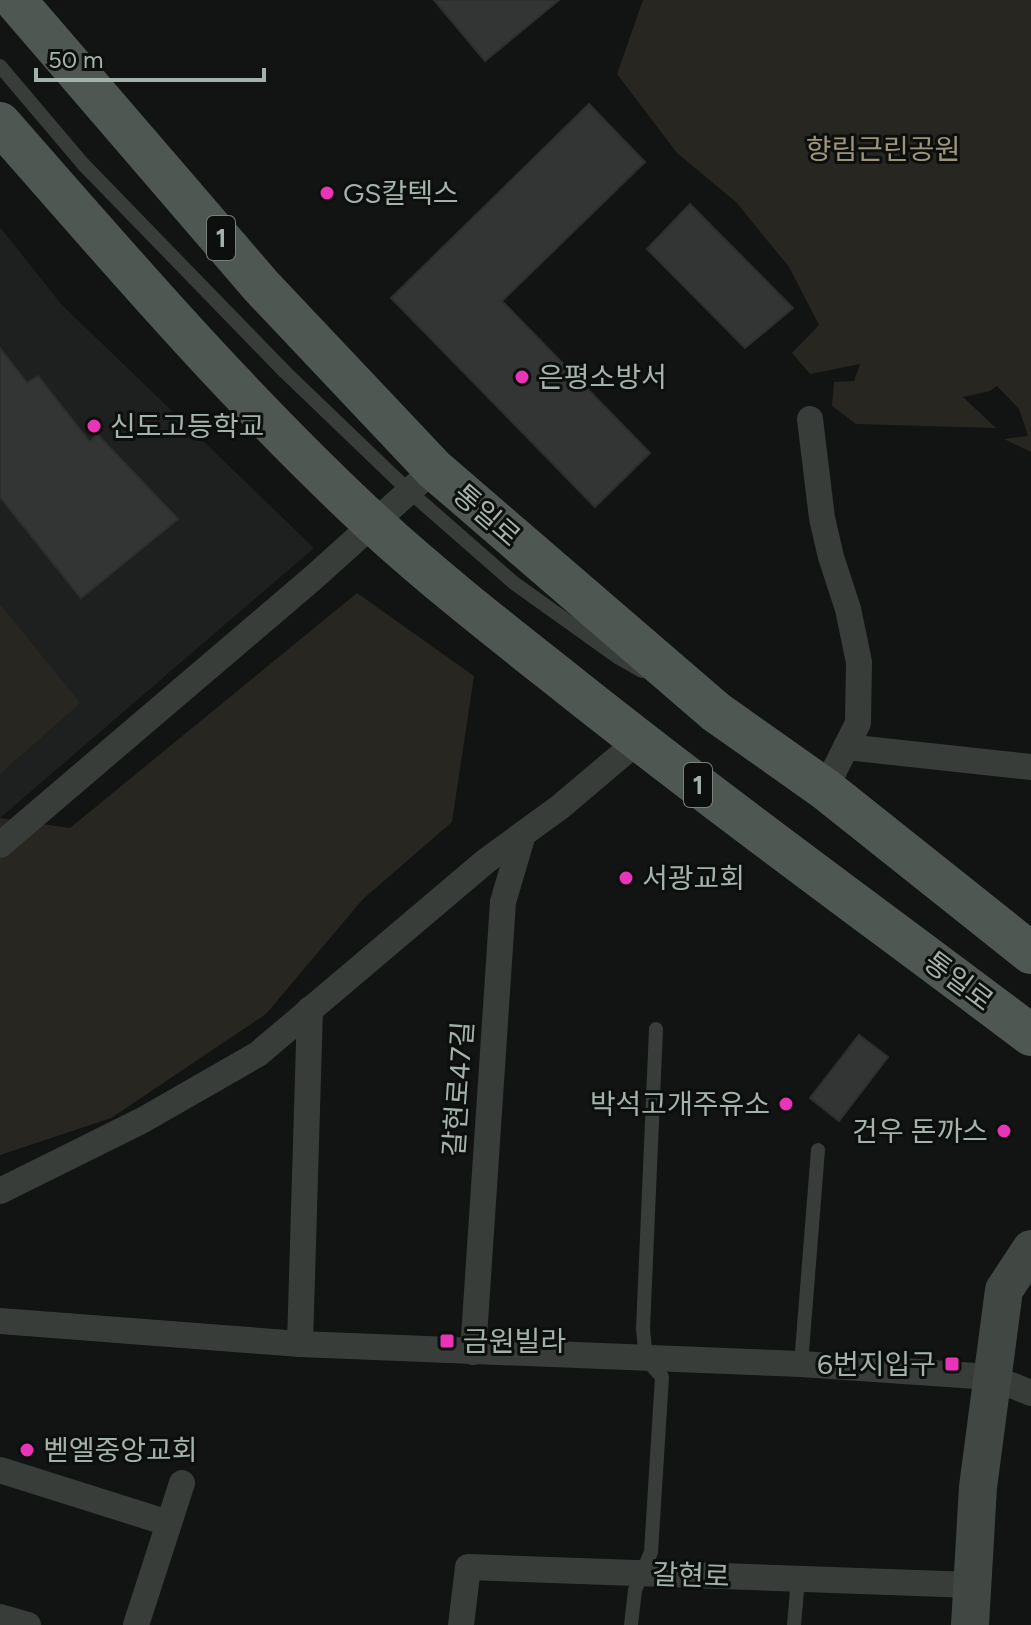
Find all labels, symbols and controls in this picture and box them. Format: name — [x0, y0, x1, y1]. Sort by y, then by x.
scale bar — [36, 32, 264, 82]
text: 50 m — [48, 45, 104, 74]
park label: 향림근린공원 — [806, 132, 960, 166]
place label: GS칼텍스 — [343, 176, 459, 210]
marker: GS칼텍스 — [318, 184, 336, 202]
road number: 1 — [207, 216, 235, 260]
place label: 은평소방서 — [538, 360, 667, 394]
marker: 은평소방서 — [513, 368, 531, 386]
place label: 신도고등학교 — [110, 409, 265, 443]
marker: 신도고등학교 — [85, 417, 103, 435]
street label: 통일로 — [447, 477, 527, 553]
road number: 1 — [684, 763, 712, 807]
place label: 서광교회 — [642, 861, 745, 895]
marker: 서광교회 — [617, 869, 635, 887]
street label: 통일로 — [918, 944, 1000, 1018]
street label: 갈현로47길 — [436, 1020, 480, 1158]
place label: 박석고개주유소 — [590, 1087, 770, 1121]
marker: 박석고개주유소 — [777, 1095, 795, 1113]
place label: 건우 돈까스 — [852, 1114, 988, 1148]
marker: 건우 돈까스 — [995, 1122, 1013, 1140]
place label: 금원빌라 — [463, 1324, 566, 1358]
marker: 금원빌라 — [438, 1332, 456, 1350]
place label: 6번지입구 — [817, 1347, 936, 1381]
marker: 6번지입구 — [943, 1355, 961, 1373]
place label: 벧엘중앙교회 — [43, 1433, 198, 1467]
marker: 벧엘중앙교회 — [18, 1441, 36, 1459]
street label: 갈현로 — [652, 1557, 730, 1593]

